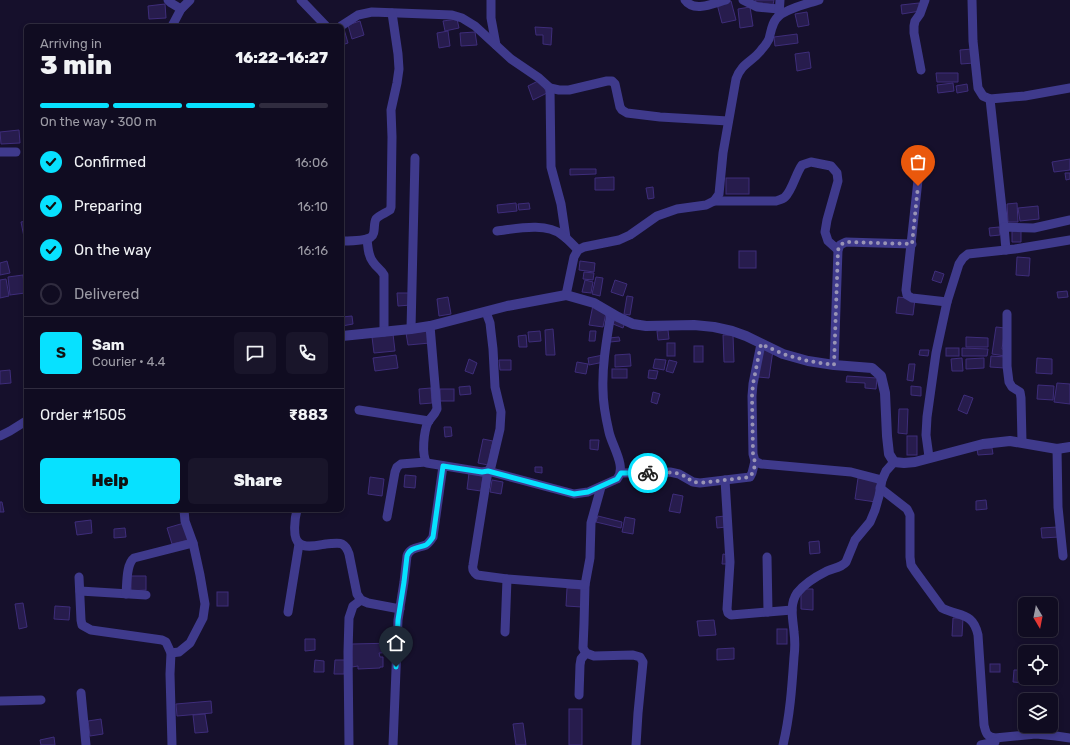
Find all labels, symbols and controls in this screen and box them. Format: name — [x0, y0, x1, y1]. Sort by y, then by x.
text: Arriving in — [40, 36, 102, 51]
text: 16:22–16:27 — [235, 49, 328, 67]
text: 3 min — [40, 50, 112, 81]
text: On the way · 300 m — [40, 114, 157, 129]
pin — [901, 145, 935, 186]
icon: check — [40, 151, 62, 173]
icon: bag — [907, 151, 929, 173]
text: Confirmed — [74, 153, 146, 171]
text: 16:06 — [295, 155, 328, 170]
icon: check — [40, 195, 62, 217]
text: Preparing — [74, 197, 142, 215]
text: 16:10 — [297, 199, 328, 214]
icon: check — [40, 239, 62, 261]
text: On the way — [74, 241, 152, 259]
text: 16:16 — [298, 243, 328, 258]
text: Delivered — [74, 285, 139, 303]
button: chat — [234, 332, 276, 374]
button: phone — [286, 332, 328, 374]
text: Sam — [92, 336, 125, 354]
text: S — [56, 344, 66, 362]
text: Courier · 4.4 — [92, 354, 166, 369]
text: Order #1505 — [40, 406, 126, 424]
text: ₹883 — [289, 406, 328, 424]
courier — [628, 453, 668, 493]
button: Help — [40, 458, 180, 504]
button: Share — [188, 458, 328, 504]
icon: bike — [637, 462, 659, 484]
north arrow — [1018, 597, 1058, 637]
map controls — [1018, 597, 1058, 733]
pin — [379, 626, 413, 667]
icon: home — [385, 632, 407, 654]
button: locate — [1018, 645, 1058, 685]
button: layers — [1018, 693, 1058, 733]

